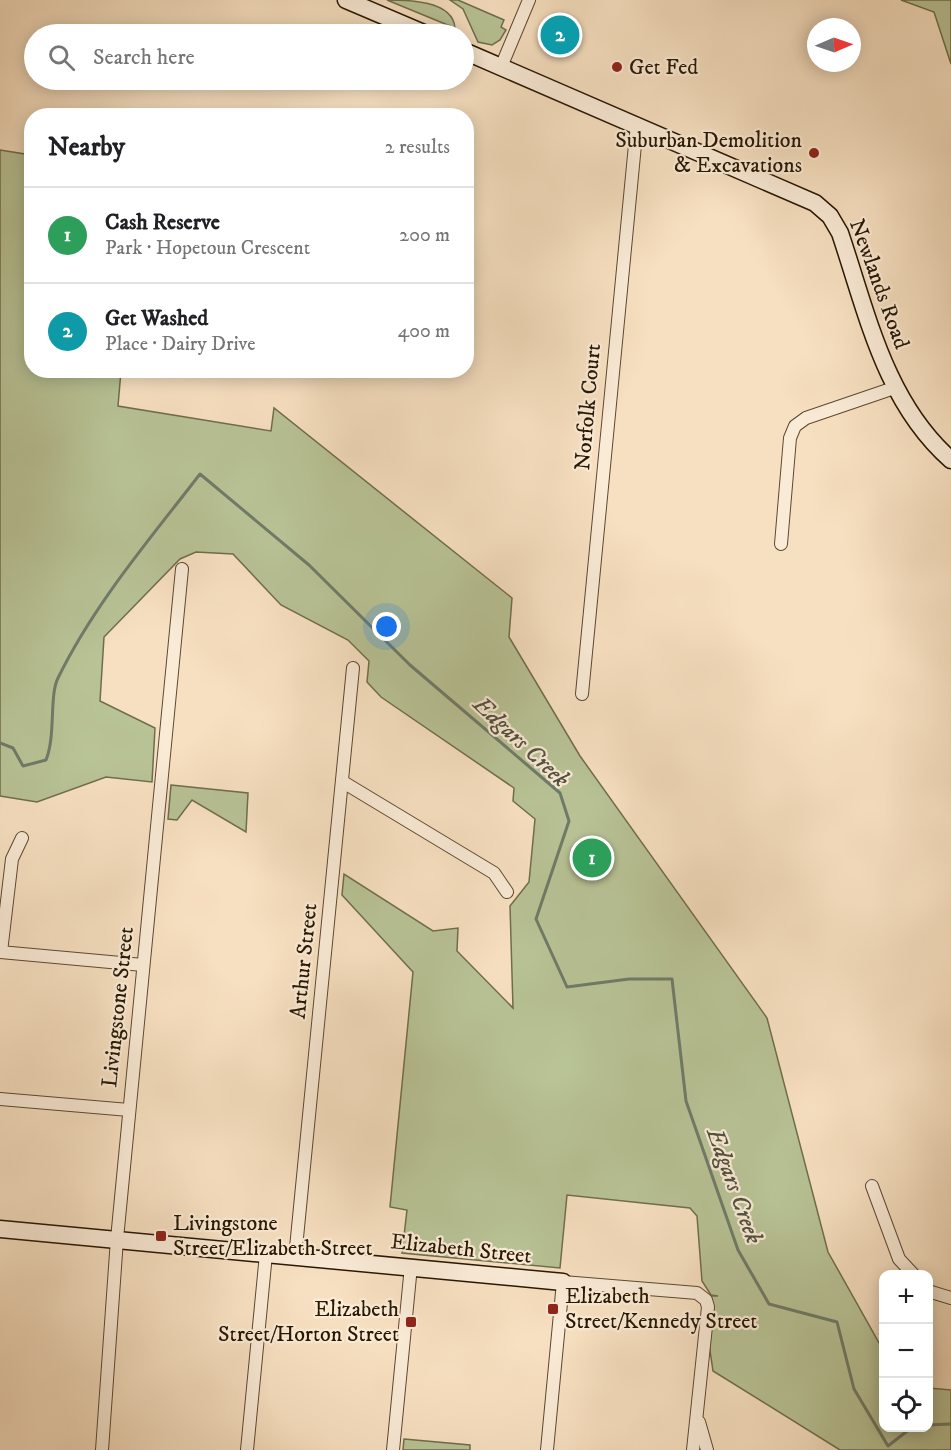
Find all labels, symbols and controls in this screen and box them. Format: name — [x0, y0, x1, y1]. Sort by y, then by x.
pin: 2 — [540, 12, 580, 57]
north arrow — [807, 18, 861, 72]
search box — [24, 24, 474, 90]
icon: search — [45, 41, 78, 74]
text: Search here — [93, 44, 195, 71]
place label: Get Fed — [629, 54, 698, 81]
marker: Get Fed — [610, 60, 624, 74]
place label: Suburban Demolition & Excavations — [615, 127, 803, 179]
text: Nearby — [48, 131, 125, 164]
text: 2 results — [385, 135, 450, 160]
marker: Suburban Demolition & Excavations — [807, 146, 821, 160]
text: Cash Reserve — [105, 209, 220, 236]
street label: Newlands Road — [843, 215, 915, 353]
text: 1 — [64, 223, 71, 248]
text: 200 m — [399, 223, 450, 248]
text: Park · Hopetoun Crescent — [105, 236, 310, 261]
text: Get Washed — [105, 305, 208, 332]
text: 2 — [63, 319, 72, 344]
text: 400 m — [398, 319, 450, 344]
text: Place · Dairy Drive — [105, 332, 256, 357]
street label: Norfolk Court — [569, 342, 607, 472]
your location — [372, 612, 401, 641]
water label: Edgars Creek — [465, 688, 575, 794]
pin: 1 — [572, 836, 612, 880]
street label: Arthur Street — [284, 902, 324, 1020]
street label: Livingstone Street — [96, 925, 140, 1089]
water label: Edgars Creek — [699, 1122, 769, 1248]
place label: Livingstone Street/Elizabeth Street — [173, 1210, 373, 1262]
street label: Elizabeth Street — [389, 1228, 533, 1270]
marker: Livingstone Street/Elizabeth Street — [154, 1229, 168, 1243]
map controls — [879, 1270, 933, 1432]
button: + — [879, 1270, 933, 1324]
place label: Elizabeth Street/Kennedy Street — [565, 1283, 757, 1335]
place label: Elizabeth Street/Horton Street — [218, 1296, 399, 1348]
marker: Elizabeth Street/Kennedy Street — [546, 1302, 560, 1316]
marker: Elizabeth Street/Horton Street — [404, 1315, 418, 1329]
button: − — [879, 1324, 933, 1378]
button: locate — [879, 1378, 933, 1432]

